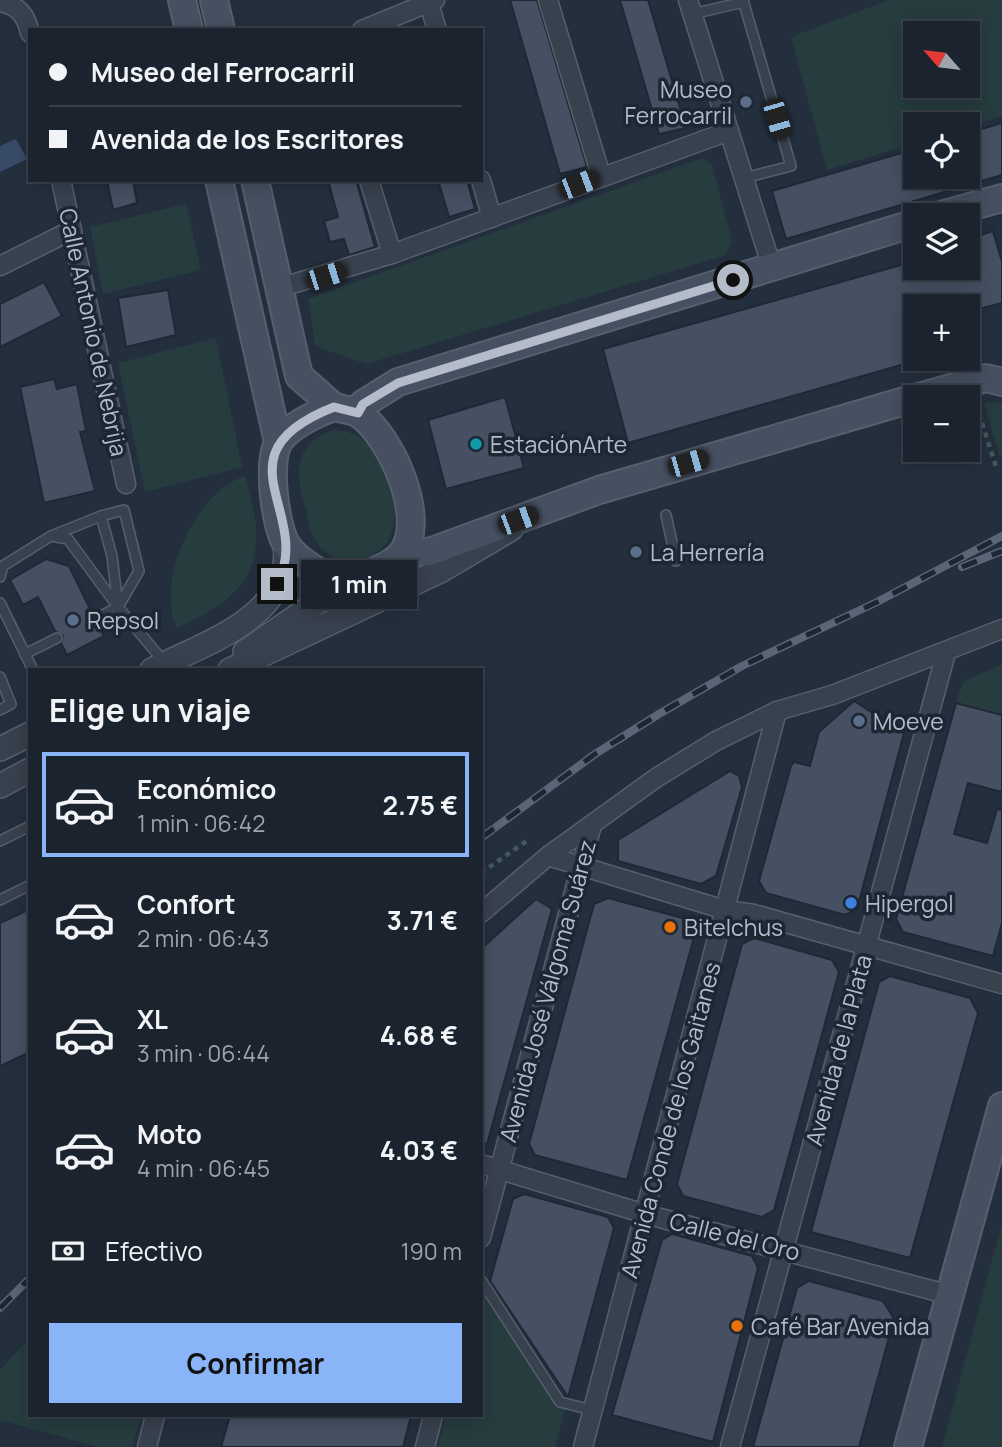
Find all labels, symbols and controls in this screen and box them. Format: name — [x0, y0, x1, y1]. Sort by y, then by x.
north arrow — [903, 21, 980, 98]
map controls — [903, 21, 980, 462]
text: Museo del Ferrocarril — [91, 54, 355, 90]
place label: Museo Ferrocarril — [625, 73, 732, 131]
marker: Museo Ferrocarril — [738, 94, 754, 110]
car — [762, 96, 793, 142]
button: locate — [903, 112, 980, 189]
text: Avenida de los Escritores — [91, 121, 404, 157]
car — [556, 167, 603, 201]
button: layers — [903, 203, 980, 280]
street label: Calle Antonio de Nebrija — [52, 205, 136, 459]
car — [303, 260, 350, 292]
route start — [717, 264, 749, 296]
button: + — [903, 294, 980, 371]
button: − — [903, 385, 980, 462]
place label: EstaciónArte — [490, 428, 627, 460]
marker: EstaciónArte — [468, 436, 484, 452]
car — [665, 447, 712, 479]
car — [495, 503, 542, 537]
place label: La Herrería — [650, 536, 765, 568]
marker: La Herrería — [628, 544, 644, 560]
callout: 1 min — [302, 560, 417, 608]
route end — [261, 568, 293, 600]
text: 1 min — [331, 568, 387, 600]
place label: Repsol — [87, 604, 159, 636]
marker: Repsol — [65, 612, 81, 628]
text: Elige un viaje — [49, 688, 251, 732]
place label: Moeve — [873, 705, 944, 737]
marker: Moeve — [851, 713, 867, 729]
text: Económico — [137, 771, 276, 807]
icon: car — [53, 773, 116, 836]
text: 2.75 € — [383, 787, 458, 823]
text: 1 min · 06:42 — [137, 807, 265, 839]
street label: Avenida José Válgoma Suárez — [491, 836, 603, 1146]
text: Confort — [137, 886, 236, 922]
place label: Hipergol — [865, 887, 954, 919]
icon: car — [53, 888, 116, 951]
marker: Hipergol — [843, 895, 859, 911]
text: 3.71 € — [387, 902, 458, 938]
place label: Bitelchus — [684, 911, 783, 943]
marker: Bitelchus — [662, 919, 678, 935]
text: 2 min · 06:43 — [137, 922, 269, 954]
street label: Avenida de la Plata — [797, 951, 879, 1149]
street label: Avenida Conde de los Gaitanes — [612, 958, 728, 1282]
text: XL — [137, 1001, 168, 1037]
icon: car — [53, 1003, 116, 1066]
text: 4.68 € — [380, 1017, 458, 1053]
text: 3 min · 06:44 — [137, 1037, 270, 1069]
text: Moto — [137, 1116, 202, 1152]
icon: car — [53, 1118, 116, 1181]
text: 4.03 € — [380, 1132, 458, 1168]
text: 4 min · 06:45 — [137, 1152, 270, 1184]
street label: Calle del Oro — [666, 1204, 804, 1268]
icon: cash — [49, 1232, 87, 1270]
text: Efectivo — [105, 1233, 203, 1269]
text: 190 m — [401, 1235, 462, 1267]
place label: Café Bar Avenida — [751, 1310, 930, 1342]
marker: Café Bar Avenida — [729, 1318, 745, 1334]
button: Confirmar — [49, 1323, 462, 1403]

